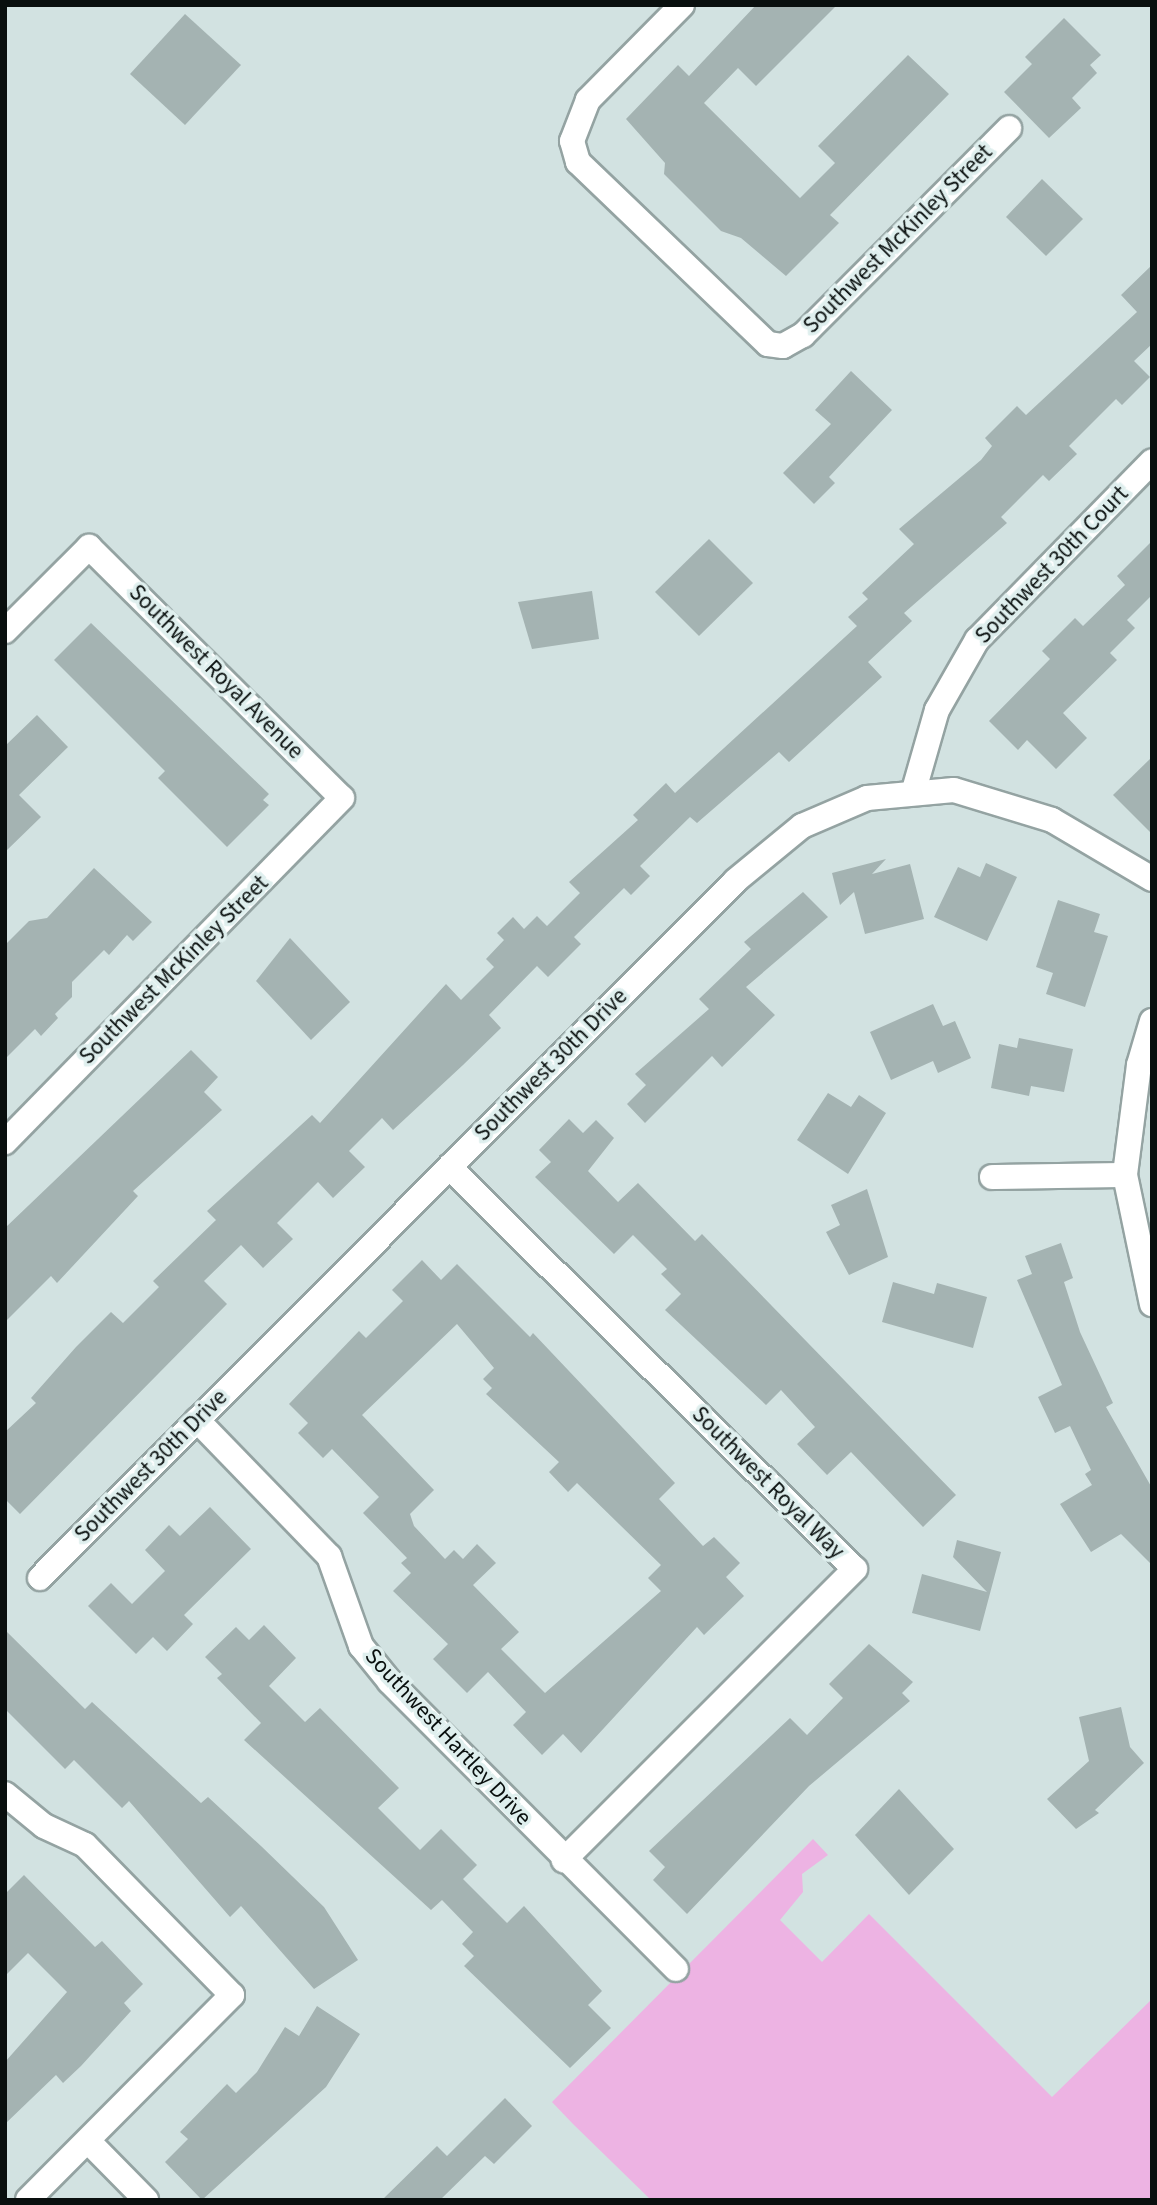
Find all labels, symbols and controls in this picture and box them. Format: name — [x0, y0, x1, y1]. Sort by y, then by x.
street label: Southwest McKinley Street — [798, 139, 998, 339]
street label: Southwest 30th Court — [970, 480, 1134, 650]
street label: Southwest Royal Avenue — [123, 579, 309, 765]
street label: Southwest McKinley Street — [74, 870, 274, 1070]
street label: Southwest 30th Drive — [469, 983, 633, 1147]
street label: Southwest 30th Drive — [69, 1384, 233, 1548]
street label: Southwest Royal Way — [686, 1401, 850, 1565]
street label: Southwest Hartley Drive — [359, 1643, 537, 1831]

